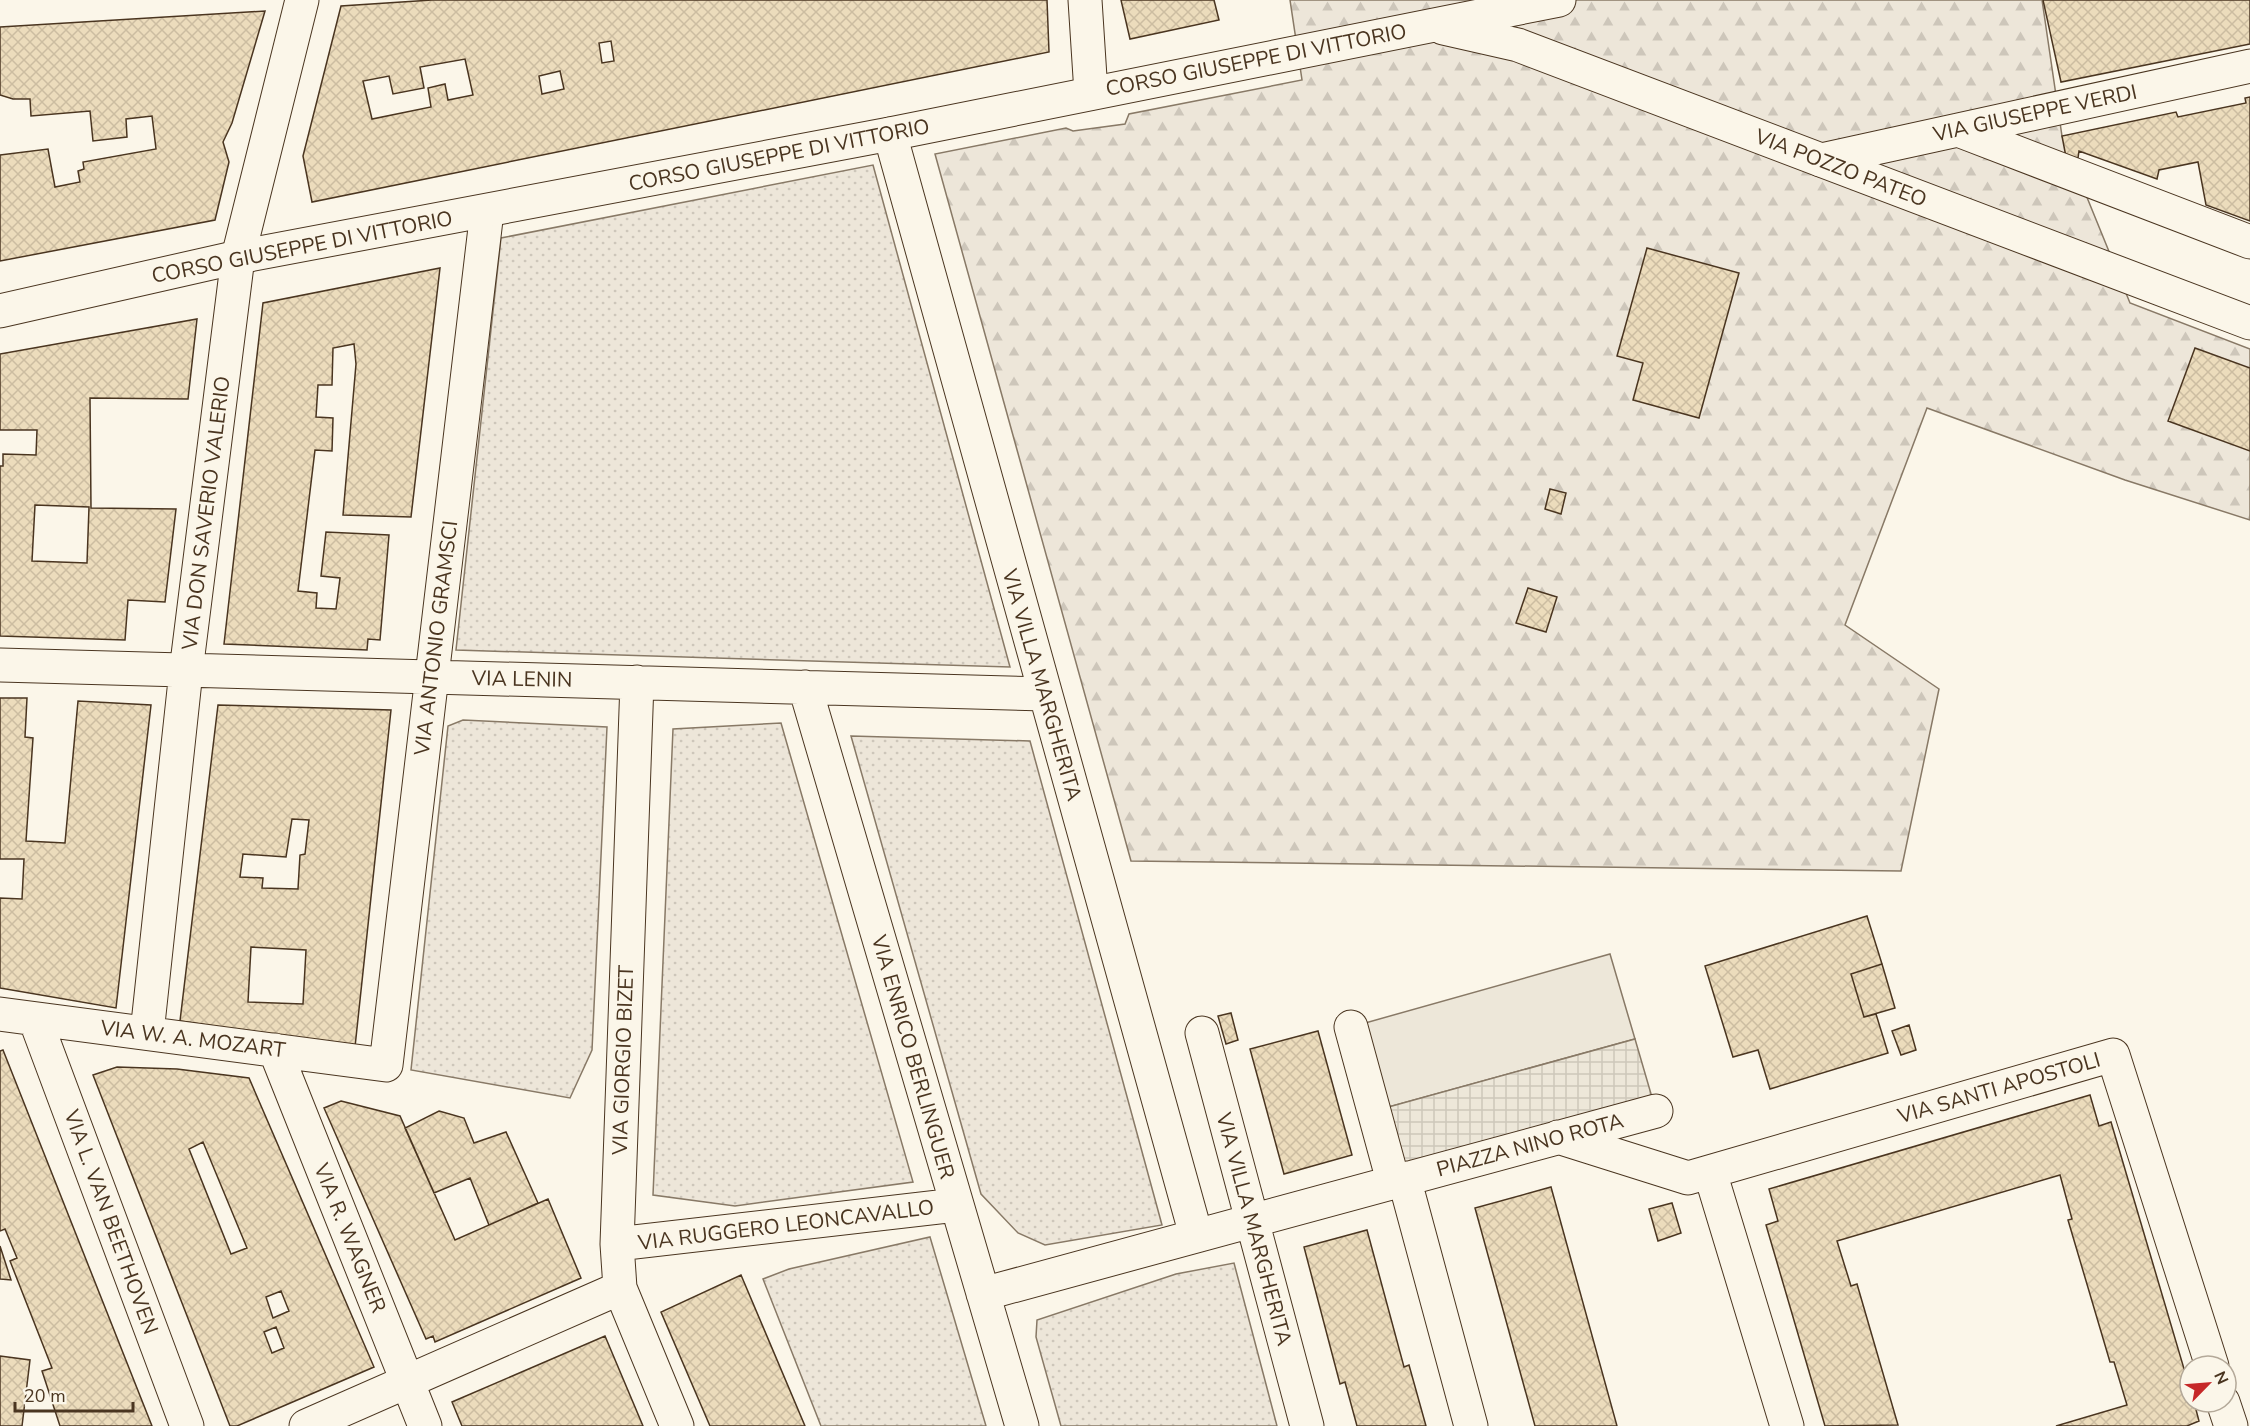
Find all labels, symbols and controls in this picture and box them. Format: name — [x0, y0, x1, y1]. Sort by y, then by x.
street label: CORSO GIUSEPPE DI VITTORIO — [1103, 17, 1409, 103]
street label: VIA GIUSEPPE VERDI — [1930, 78, 2139, 148]
street label: CORSO GIUSEPPE DI VITTORIO — [626, 112, 932, 198]
street label: VIA POZZO PATEO — [1750, 122, 1931, 214]
street label: CORSO GIUSEPPE DI VITTORIO — [149, 204, 455, 290]
street label: VIA DON SAVERIO VALERIO — [175, 374, 237, 653]
street label: VIA ANTONIO GRAMSCI — [408, 519, 464, 758]
street label: VIA VILLA MARGHERITA — [995, 565, 1089, 804]
street label: VIA LENIN — [470, 664, 573, 694]
street label: VIA ENRICO BERLINGUER — [864, 931, 961, 1182]
street label: VIA GIORGIO BIZET — [606, 964, 640, 1156]
street label: VIA W. A. MOZART — [98, 1014, 287, 1064]
street label: VIA SANTI APOSTOLI — [1894, 1046, 2104, 1131]
street label: VIA L. VAN BEETHOVEN — [57, 1105, 165, 1338]
street label: PIAZZA NINO ROTA — [1433, 1107, 1627, 1183]
street label: VIA VILLA MARGHERITA — [1209, 1109, 1299, 1349]
street label: VIA R. WAGNER — [307, 1158, 393, 1317]
street label: VIA RUGGERO LEONCAVALLO — [635, 1193, 936, 1257]
north arrow — [2178, 1354, 2238, 1414]
text: N — [2208, 1368, 2233, 1388]
scale bar — [15, 1375, 134, 1413]
text: 20 m — [24, 1384, 66, 1408]

